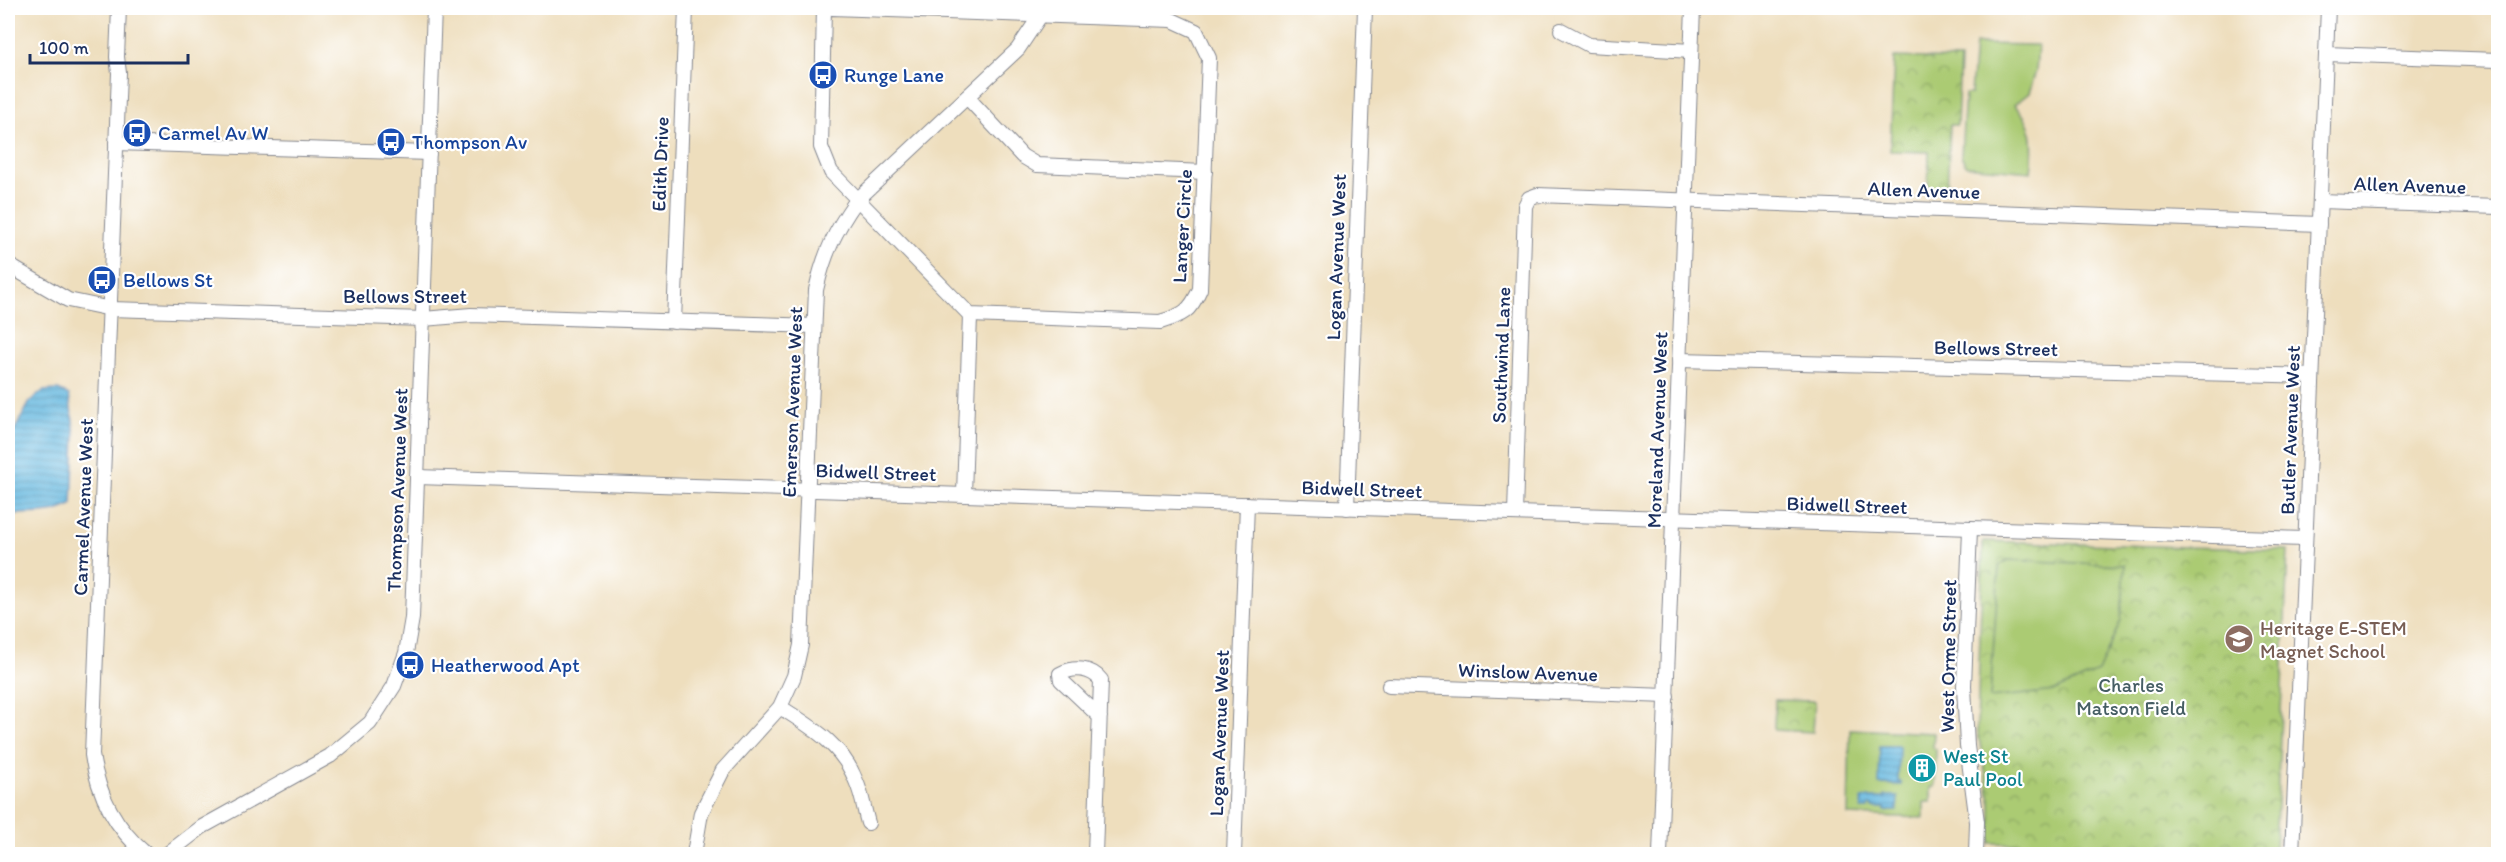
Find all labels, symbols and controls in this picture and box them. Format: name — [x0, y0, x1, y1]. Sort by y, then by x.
scale bar — [30, 27, 188, 65]
text: 100 m — [39, 37, 89, 59]
bus stop icon: Runge Lane — [807, 59, 839, 91]
place label: Runge Lane — [844, 63, 944, 87]
street label: Edith Drive — [646, 116, 674, 212]
bus stop icon: Carmel Av W — [121, 117, 153, 149]
place label: Carmel Av W — [158, 121, 268, 145]
bus stop icon: Thompson Av — [375, 126, 407, 158]
place label: Thompson Av — [412, 130, 527, 154]
street label: Langer Circle — [1167, 168, 1197, 284]
street label: Allen Avenue — [2353, 171, 2467, 199]
street label: Logan Avenue West — [1321, 173, 1351, 341]
street label: Allen Avenue — [1867, 176, 1981, 204]
bus stop icon: Bellows St — [86, 264, 118, 296]
place label: Bellows St — [123, 268, 213, 292]
street label: Bellows Street — [343, 284, 467, 308]
street label: Southwind Lane — [1487, 286, 1515, 424]
street label: Emerson Avenue West — [777, 306, 807, 498]
street label: Moreland Avenue West — [1642, 331, 1672, 529]
street label: Bellows Street — [1934, 335, 2058, 361]
street label: Butler Avenue West — [2275, 345, 2305, 515]
street label: Thompson Avenue West — [381, 387, 413, 593]
street label: Carmel Avenue West — [68, 418, 98, 596]
street label: Bidwell Street — [815, 458, 937, 486]
street label: Bidwell Street — [1301, 475, 1423, 503]
street label: Bidwell Street — [1786, 491, 1908, 519]
street label: West Orme Street — [1935, 579, 1961, 733]
place label: Heritage E-STEM Magnet School — [2260, 616, 2407, 663]
school or university icon: Heritage E-STEM Magnet School — [2223, 623, 2255, 655]
bus stop icon: Heatherwood Apt — [394, 649, 426, 681]
street label: Logan Avenue West — [1204, 649, 1234, 817]
place label: Heatherwood Apt — [431, 653, 580, 677]
street label: Winslow Avenue — [1458, 658, 1598, 686]
park label: Charles Matson Field — [2076, 673, 2186, 720]
place label: West St Paul Pool — [1943, 744, 2023, 791]
building icon: West St Paul Pool — [1906, 752, 1938, 784]

